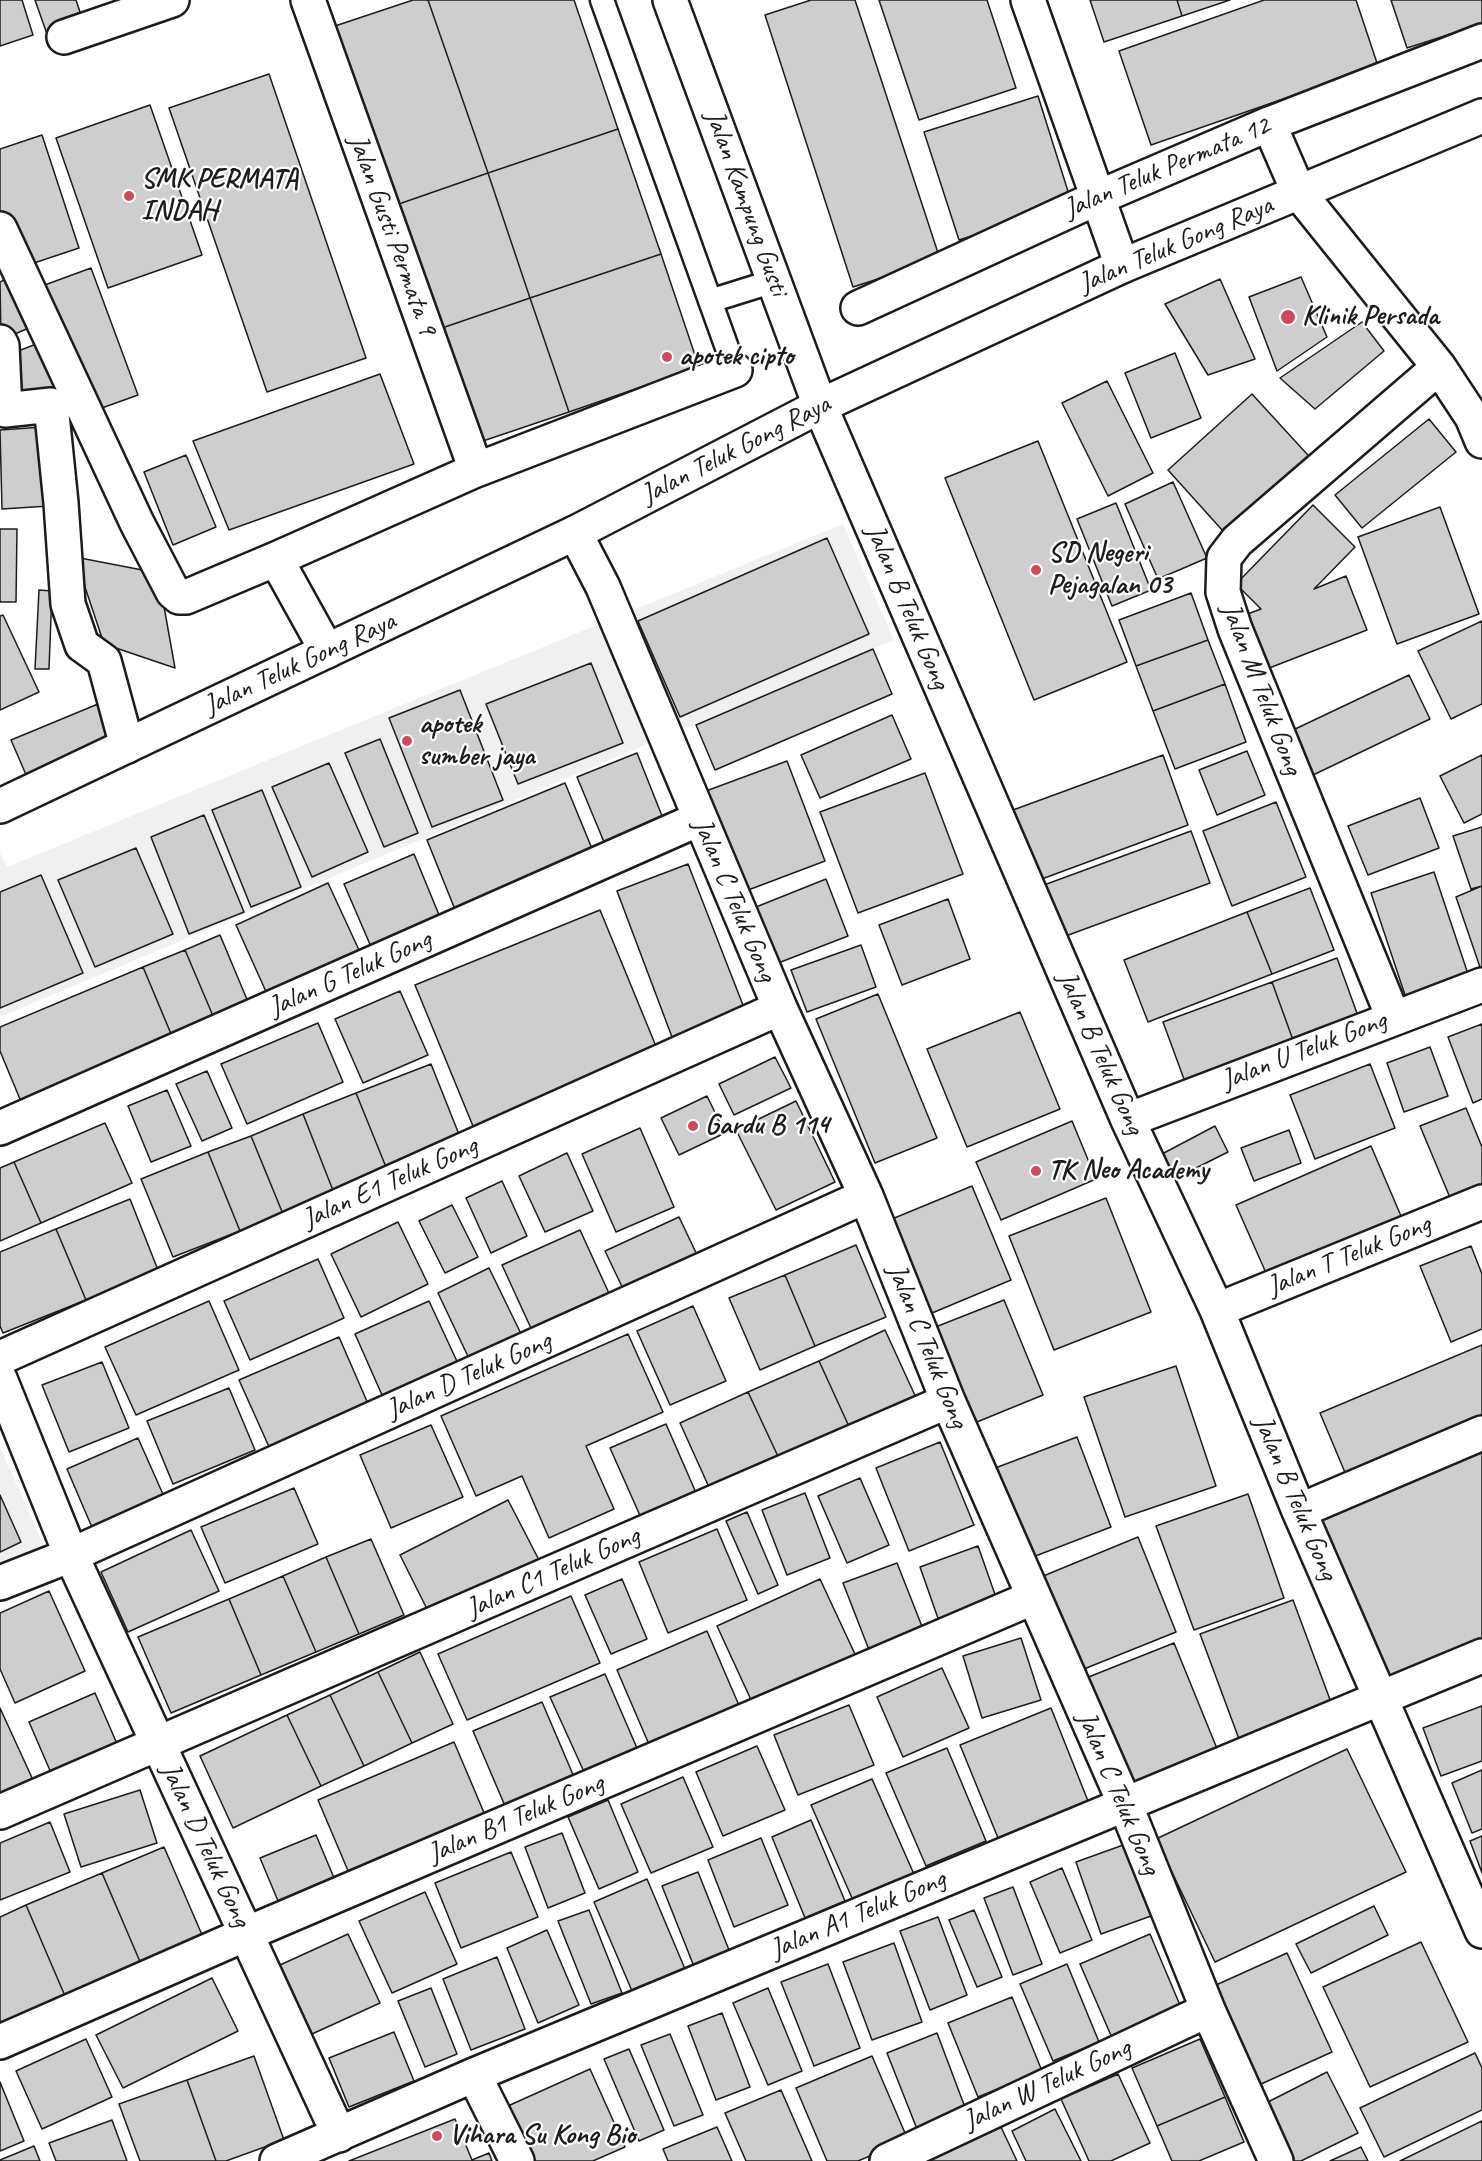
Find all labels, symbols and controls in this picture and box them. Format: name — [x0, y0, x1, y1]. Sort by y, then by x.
street label: Jalan Kampung Gusti — [697, 106, 795, 300]
street label: Jalan Teluk Permata 12 — [1059, 109, 1275, 227]
street label: Jalan Gusti Permata 9 — [340, 130, 444, 340]
place label: SMK PERMATA INDAH — [141, 163, 298, 229]
marker: SMK PERMATA INDAH — [122, 189, 136, 203]
street label: Jalan Teluk Gong Raya — [1074, 189, 1278, 301]
place label: Klinik Persada — [1302, 300, 1439, 334]
marker: Klinik Persada — [1279, 308, 1297, 326]
place label: apotek cipto — [679, 340, 794, 374]
marker: apotek cipto — [660, 350, 674, 364]
street label: Jalan Teluk Gong Raya — [636, 388, 836, 512]
street label: Jalan B Teluk Gong — [857, 520, 957, 694]
place label: SD Negeri Pejagalan 03 — [1048, 537, 1172, 603]
marker: SD Negeri Pejagalan 03 — [1029, 563, 1043, 577]
street label: Jalan M Teluk Gong — [1213, 599, 1309, 779]
street label: Jalan Teluk Gong Raya — [199, 605, 401, 723]
place label: apotek sumber jaya — [419, 708, 534, 774]
marker: apotek sumber jaya — [400, 734, 414, 748]
street label: Jalan C Teluk Gong — [685, 813, 783, 987]
street label: Jalan G Teluk Gong — [264, 923, 436, 1025]
street label: Jalan B Teluk Gong — [1049, 966, 1151, 1140]
street label: Jalan U Teluk Gong — [1217, 1004, 1391, 1098]
place label: Gardu B 114 — [705, 1109, 829, 1143]
marker: Gardu B 114 — [686, 1119, 700, 1133]
street label: Jalan E1 Teluk Gong — [297, 1129, 483, 1237]
place label: TK Neo Academy — [1048, 1154, 1209, 1188]
marker: TK Neo Academy — [1029, 1164, 1043, 1178]
street label: Jalan T Teluk Gong — [1262, 1208, 1436, 1304]
street label: Jalan C Teluk Gong — [879, 1259, 975, 1433]
street label: Jalan D Teluk Gong — [381, 1325, 557, 1427]
street label: Jalan B Teluk Gong — [1245, 1411, 1345, 1585]
street label: Jalan C1 Teluk Gong — [461, 1520, 645, 1626]
street label: Jalan C Teluk Gong — [1069, 1706, 1167, 1880]
street label: Jalan D Teluk Gong — [152, 1758, 258, 1932]
street label: Jalan B1 Teluk Gong — [423, 1767, 609, 1871]
street label: Jalan A1 Teluk Gong — [765, 1863, 951, 1967]
street label: Jalan W Teluk Gong — [958, 2032, 1136, 2138]
place label: Vihara Su Kong Bio — [449, 2119, 635, 2153]
marker: Vihara Su Kong Bio — [430, 2129, 444, 2143]

